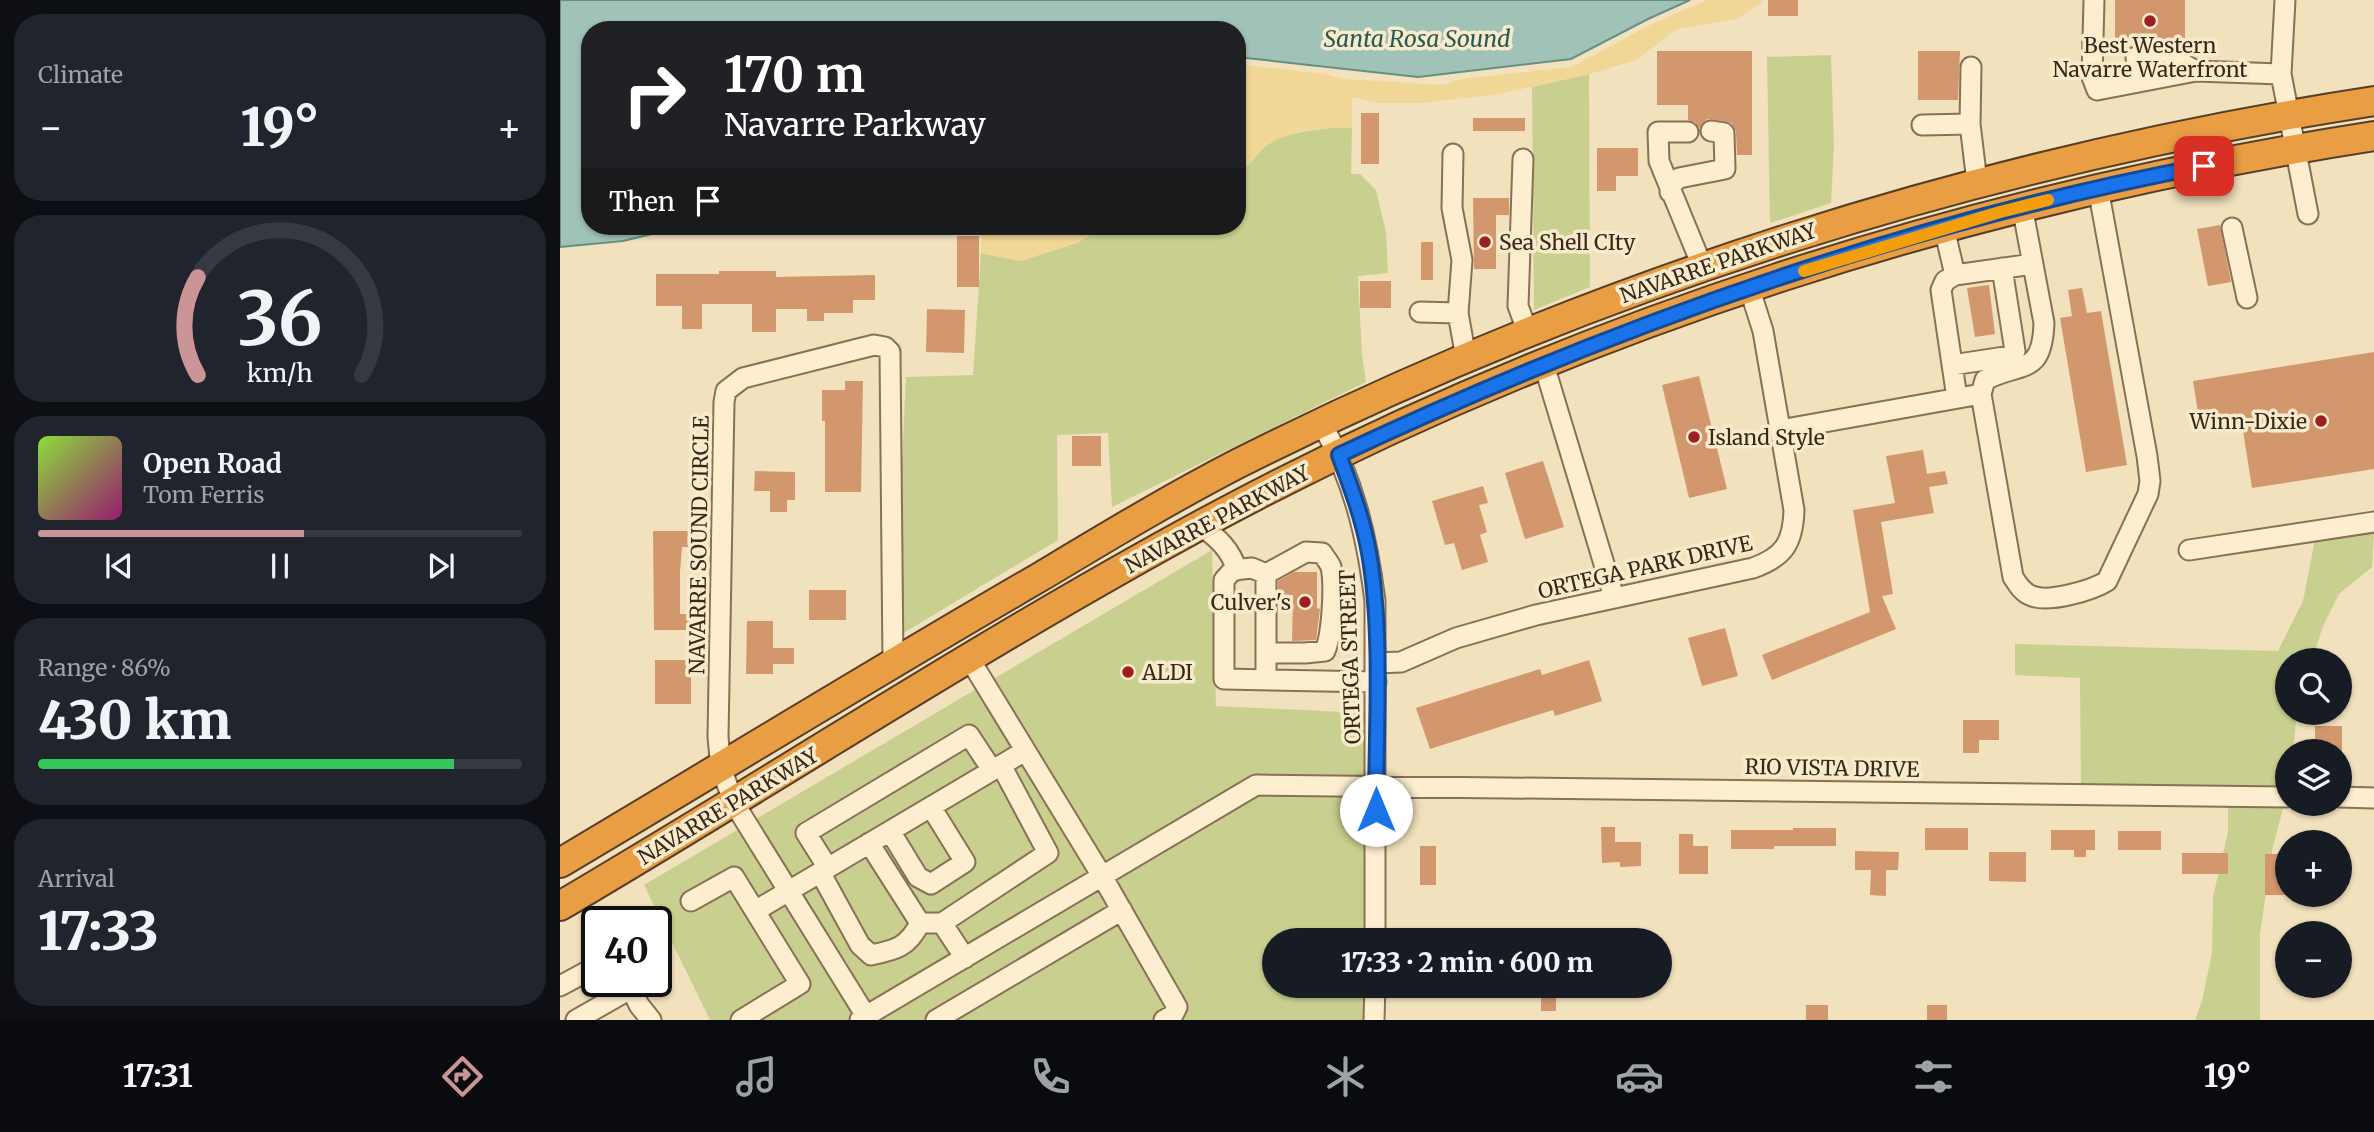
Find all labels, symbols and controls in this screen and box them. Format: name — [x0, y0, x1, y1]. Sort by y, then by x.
marker: Best Western Navarre Waterfront — [2142, 13, 2158, 29]
water label: Santa Rosa Sound — [1324, 24, 1511, 53]
place label: Best Western Navarre Waterfront — [2053, 32, 2247, 83]
text: 170 m — [724, 44, 865, 105]
icon: right — [609, 49, 700, 140]
text: Climate — [38, 60, 123, 89]
text: 19° — [241, 95, 319, 160]
text: − — [38, 104, 63, 151]
text: + — [497, 104, 522, 151]
text: Navarre Parkway — [724, 105, 986, 145]
pin — [2174, 136, 2234, 196]
icon: arrive — [2185, 147, 2223, 185]
icon: arrive — [689, 182, 727, 220]
text: Then — [609, 185, 675, 218]
street label: NAVARRE PARKWAY — [1616, 217, 1820, 309]
place label: Sea Shell CIty — [1499, 229, 1636, 256]
marker: Sea Shell CIty — [1477, 234, 1493, 250]
text: 36 — [237, 273, 323, 365]
text: km/h — [247, 357, 313, 389]
place label: Winn-Dixie — [2188, 408, 2307, 435]
marker: Winn-Dixie — [2313, 413, 2329, 429]
street label: NAVARRE SOUND CIRCLE — [683, 415, 715, 675]
place label: Island Style — [1708, 424, 1825, 451]
marker: Island Style — [1686, 429, 1702, 445]
text: Open Road — [143, 447, 282, 480]
street label: NAVARRE PARKWAY — [1120, 459, 1315, 579]
text: Tom Ferris — [143, 480, 265, 509]
street label: ORTEGA PARK DRIVE — [1535, 529, 1755, 605]
icon: previous — [100, 547, 138, 585]
icon: pause — [261, 547, 299, 585]
icon: next — [422, 547, 460, 585]
street label: ORTEGA STREET — [1333, 569, 1367, 745]
place label: Culver's — [1211, 589, 1291, 616]
marker: Culver's — [1297, 594, 1313, 610]
map controls — [2275, 648, 2352, 998]
button: search — [2275, 648, 2352, 725]
text: Range · 86% — [38, 653, 171, 682]
place label: ALDI — [1141, 659, 1193, 686]
marker: ALDI — [1120, 664, 1136, 680]
text: 430 km — [38, 688, 231, 753]
button: layers — [2275, 739, 2352, 816]
street label: NAVARRE PARKWAY — [633, 741, 824, 871]
street label: RIO VISTA DRIVE — [1744, 753, 1920, 783]
position arrow — [1339, 773, 1413, 847]
button: + — [2275, 830, 2352, 907]
text: Arrival — [38, 864, 115, 893]
text: 17:33 — [38, 899, 159, 964]
speed limit sign: 40 — [581, 906, 672, 997]
button: − — [2275, 921, 2352, 998]
text: 17:33 · 2 min · 600 m — [1341, 946, 1593, 979]
icon: directions — [438, 1052, 487, 1101]
icon: music — [732, 1052, 781, 1101]
icon: phone — [1026, 1052, 1075, 1101]
icon: climate — [1321, 1052, 1370, 1101]
icon: car — [1615, 1052, 1664, 1101]
icon: filters — [1909, 1052, 1958, 1101]
text: 17:31 — [123, 1056, 193, 1096]
text: 19° — [2203, 1056, 2251, 1096]

